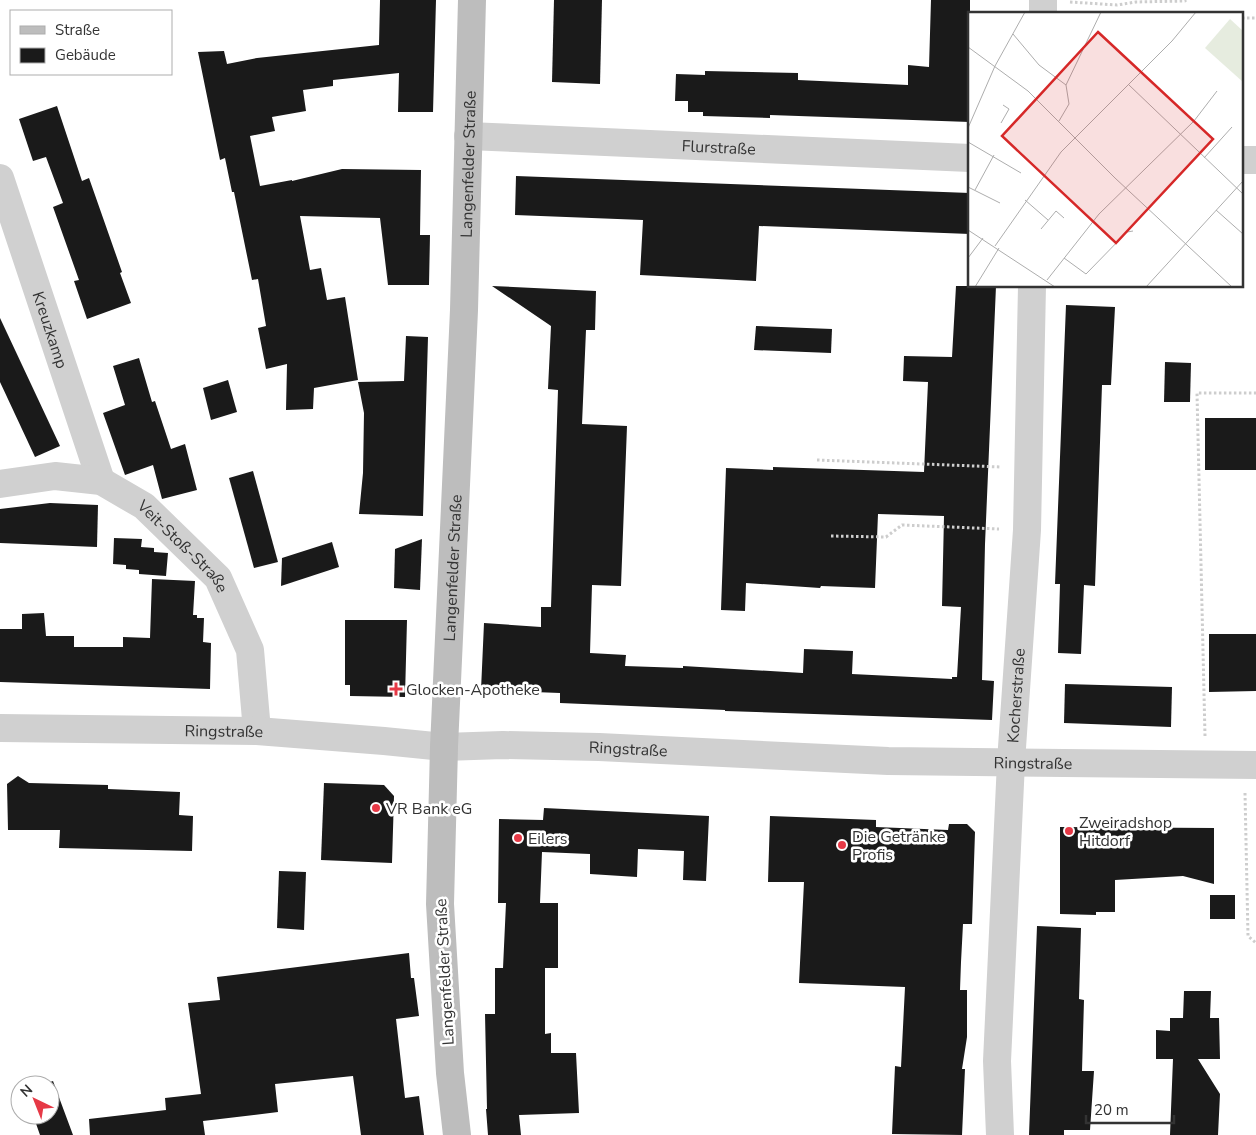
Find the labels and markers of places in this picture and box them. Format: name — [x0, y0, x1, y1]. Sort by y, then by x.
place label: Glocken-Apotheke — [406, 679, 540, 701]
marker: Glocken-Apotheke — [390, 683, 402, 695]
place label: VR Bank eG — [385, 798, 472, 820]
marker: VR Bank eG — [370, 802, 382, 814]
place label: Zweiradshop Hitdorf — [1079, 812, 1172, 852]
marker: Zweiradshop Hitdorf — [1063, 825, 1075, 837]
place label: Die Getränke Profis — [852, 826, 945, 866]
place label: Eilers — [528, 828, 568, 850]
marker: Eilers — [512, 832, 524, 844]
marker: Die Getränke Profis — [836, 839, 848, 851]

